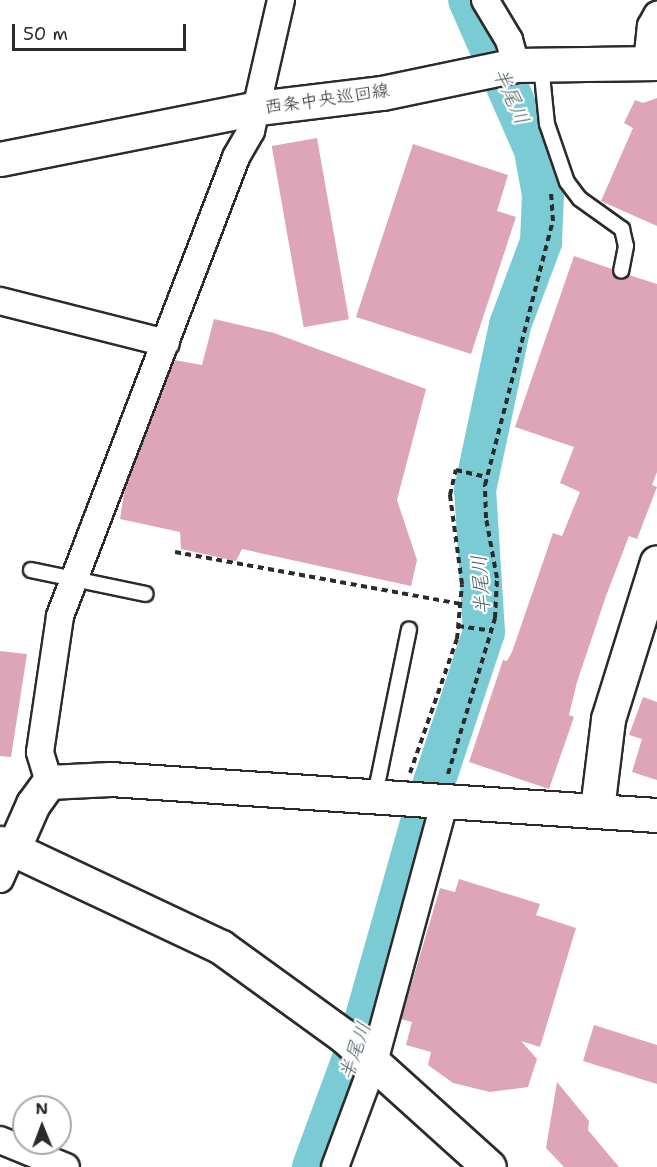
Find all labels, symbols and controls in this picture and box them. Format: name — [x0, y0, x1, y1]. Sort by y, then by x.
scale bar — [15, 12, 189, 50]
text: 50 m — [23, 22, 68, 46]
water label: 半尾川 — [488, 64, 534, 128]
street label: 西条中央巡回線 — [263, 80, 391, 118]
water label: 半尾川 — [467, 554, 495, 616]
water label: 半尾川 — [334, 1019, 376, 1083]
north arrow — [12, 1095, 72, 1155]
text: N — [35, 1098, 48, 1119]

